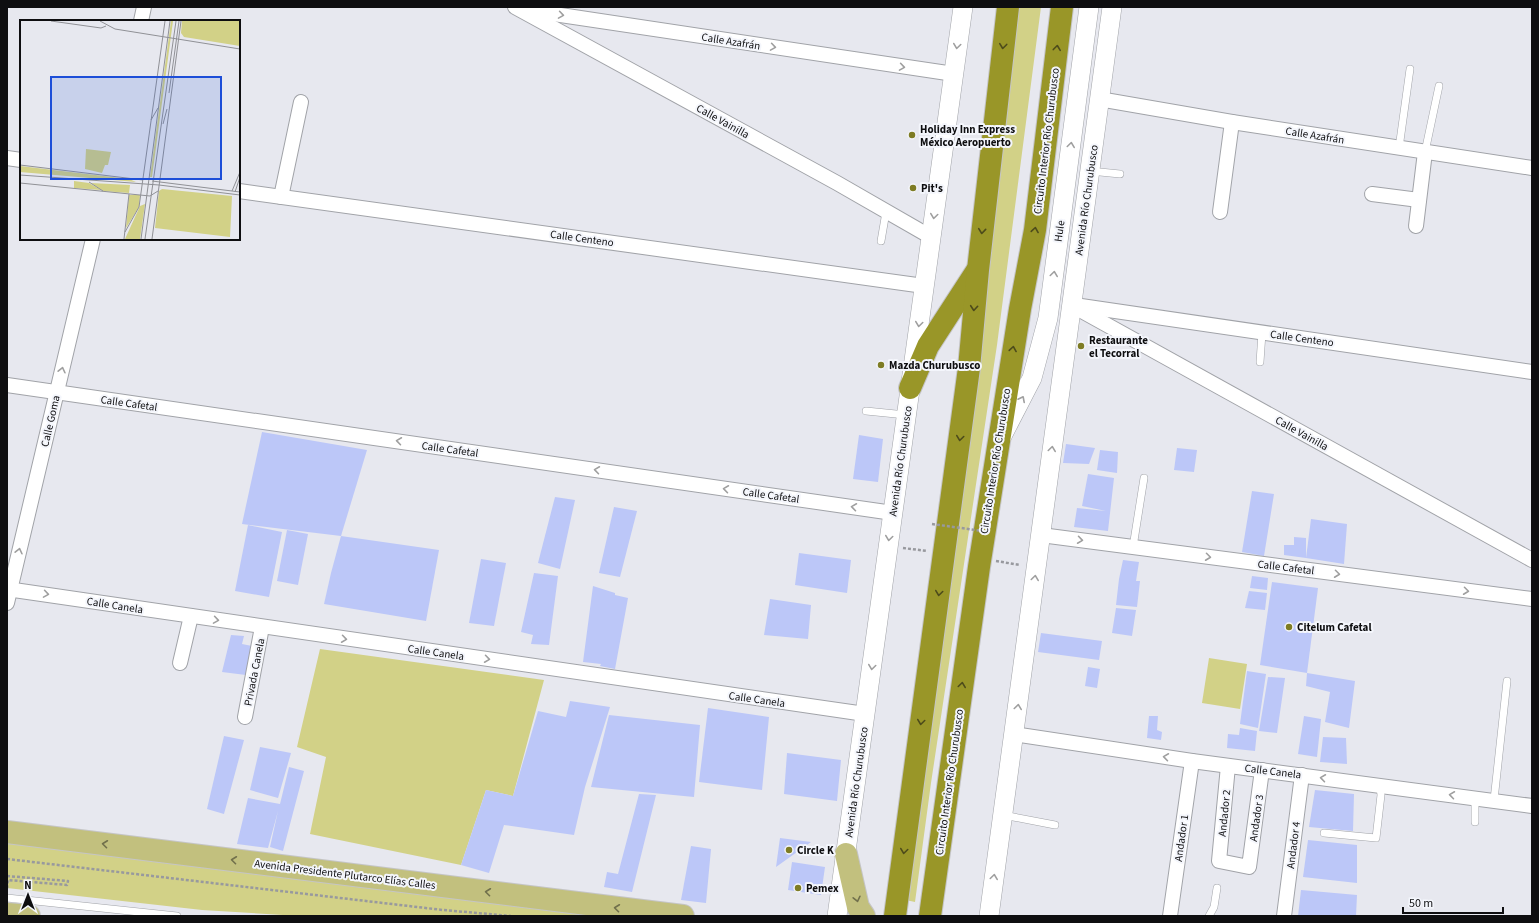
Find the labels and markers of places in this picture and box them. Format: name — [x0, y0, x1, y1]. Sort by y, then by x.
place label: Holiday Inn Express México Aeropuerto — [920, 122, 1015, 150]
marker: Holiday Inn Express México Aeropuerto — [907, 130, 917, 140]
place label: Pit's — [921, 181, 943, 196]
marker: Pit's — [908, 183, 918, 193]
place label: Restaurante el Tecorral — [1089, 333, 1148, 361]
marker: Restaurante el Tecorral — [1076, 341, 1086, 351]
place label: Mazda Churubusco — [889, 358, 980, 373]
marker: Mazda Churubusco — [876, 360, 886, 370]
place label: Citelum Cafetal — [1297, 620, 1372, 635]
marker: Citelum Cafetal — [1284, 622, 1294, 632]
place label: Circle K — [797, 843, 834, 858]
marker: Circle K — [784, 845, 794, 855]
place label: Pemex — [806, 881, 839, 896]
marker: Pemex — [793, 883, 803, 893]

